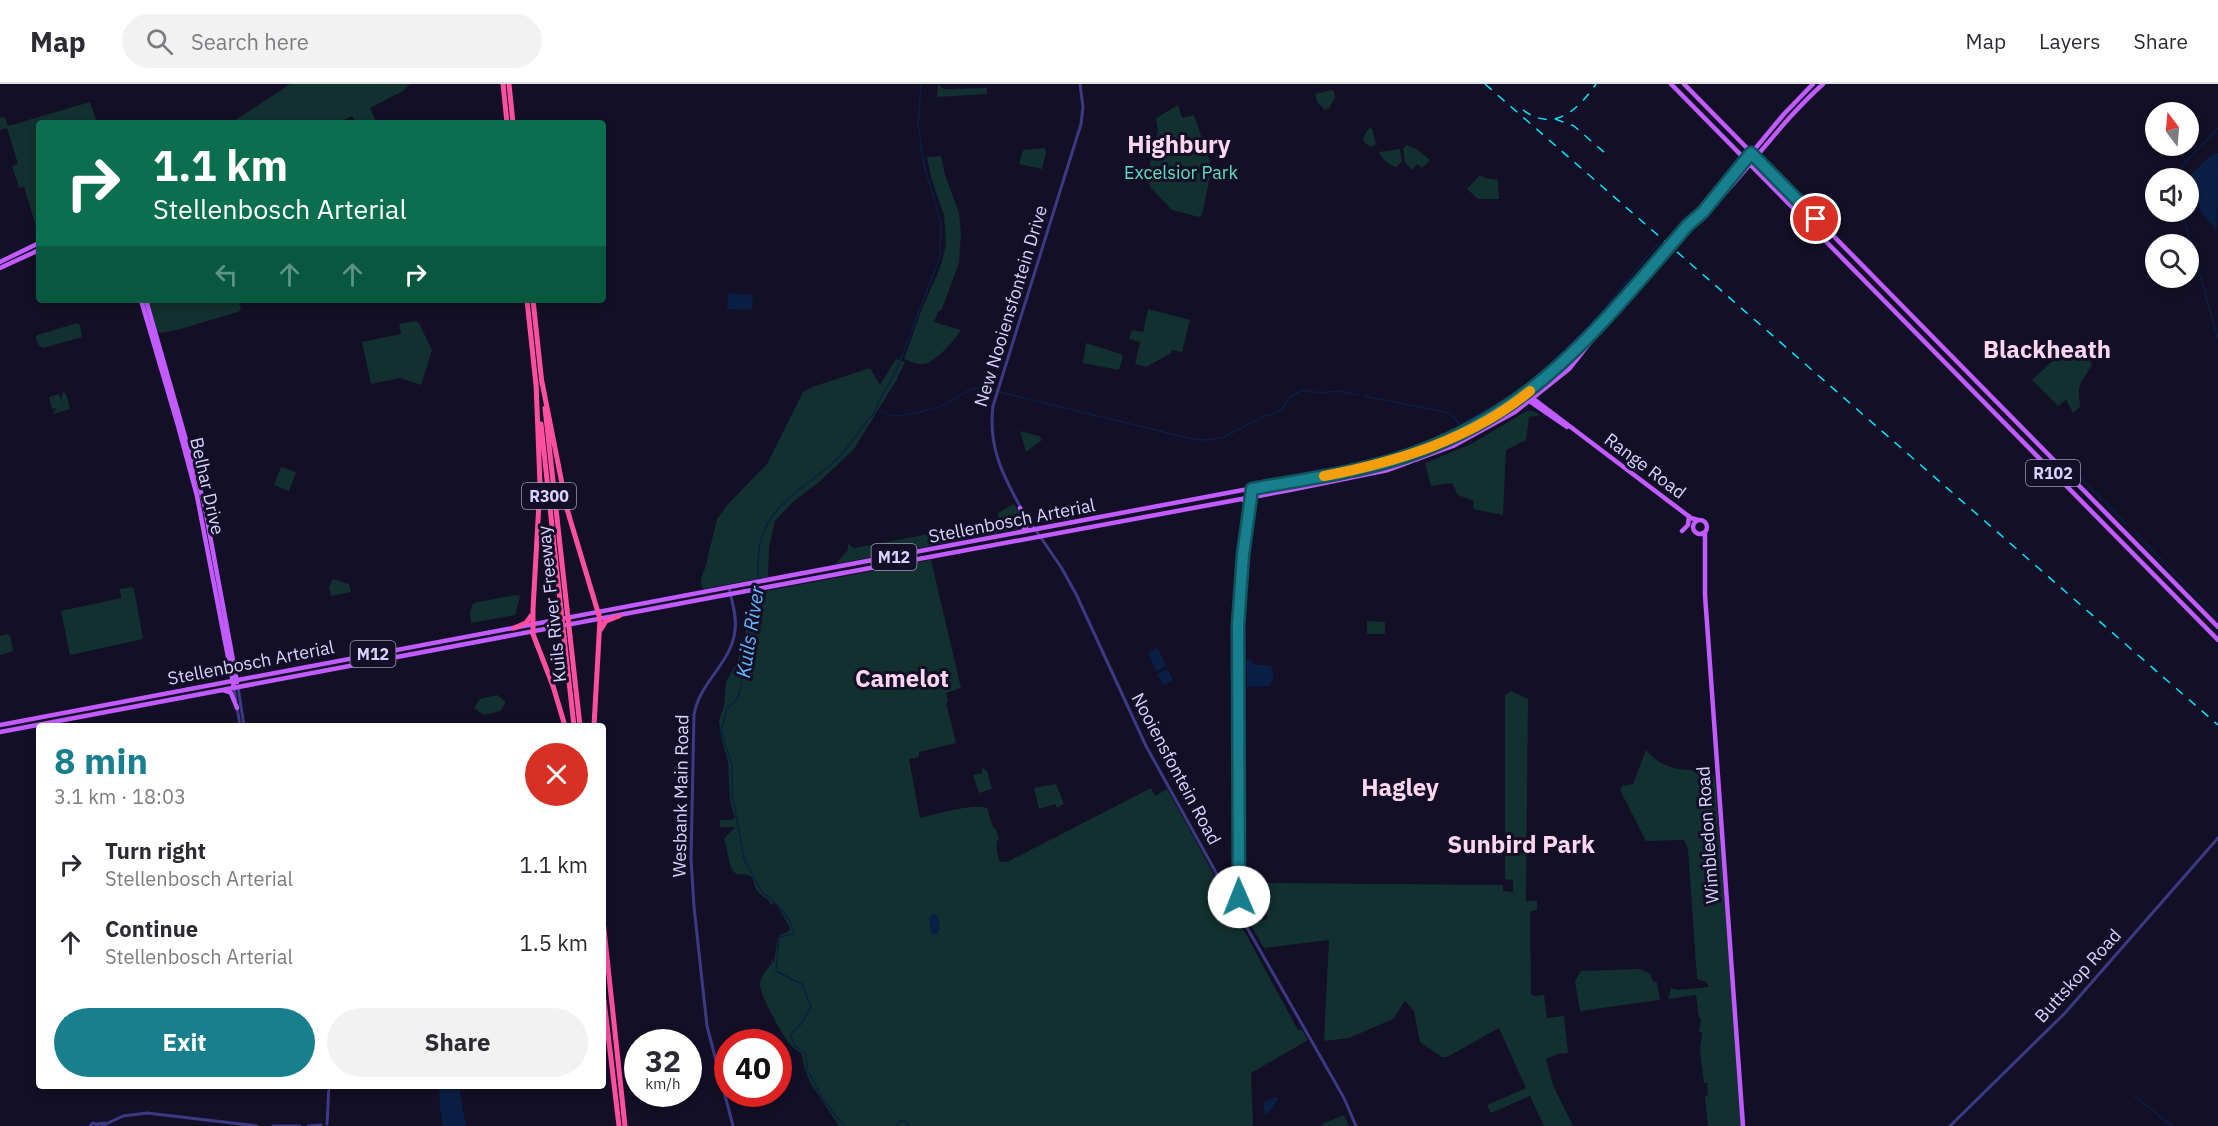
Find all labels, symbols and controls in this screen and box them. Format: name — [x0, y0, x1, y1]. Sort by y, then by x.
search box — [122, 14, 542, 68]
text: Map — [30, 23, 86, 60]
icon: search — [143, 25, 176, 58]
text: Search here — [191, 27, 309, 56]
text: Map — [1966, 27, 2006, 55]
text: Layers — [2039, 27, 2101, 55]
text: Share — [2134, 27, 2188, 55]
north arrow — [2145, 102, 2199, 156]
map controls — [2145, 102, 2199, 288]
district label: Highbury — [1127, 128, 1231, 160]
text: 1.1 km — [153, 138, 288, 193]
icon: right — [54, 144, 132, 222]
park label: Excelsior Park — [1124, 161, 1238, 184]
button: sound — [2145, 168, 2199, 222]
text: Stellenbosch Arterial — [153, 191, 407, 226]
pin — [1790, 193, 1841, 244]
street label: New Nooiensfontein Drive — [969, 202, 1052, 409]
icon: arrive — [1799, 202, 1832, 235]
button: search — [2145, 234, 2199, 288]
icon: left — [210, 258, 243, 291]
icon: ahead — [273, 258, 306, 291]
icon: ahead — [336, 258, 369, 291]
icon: right — [399, 258, 432, 291]
district label: Blackheath — [1983, 333, 2111, 365]
street label: Range Road — [1600, 428, 1691, 504]
street label: Belhar Drive — [185, 435, 230, 537]
road number: R102 — [2026, 460, 2080, 486]
road number: R300 — [522, 483, 576, 509]
street label: Stellenbosch Arterial — [927, 493, 1097, 548]
street label: Kuils River Freeway — [532, 525, 571, 684]
road number: M12 — [872, 544, 916, 570]
water label: Kuils River — [729, 583, 770, 680]
street label: Stellenbosch Arterial — [166, 635, 336, 690]
road number: M12 — [350, 641, 395, 667]
district label: Camelot — [855, 662, 949, 694]
street label: Nooiensfontein Road — [1127, 689, 1226, 849]
street label: Wesbank Main Road — [668, 714, 693, 878]
text: 8 min — [54, 737, 148, 784]
button: close — [525, 743, 588, 806]
street label: Wimbledon Road — [1691, 765, 1724, 905]
district label: Hagley — [1361, 771, 1439, 803]
text: 3.1 km · 18:03 — [54, 783, 186, 810]
district label: Sunbird Park — [1447, 828, 1595, 860]
text: Turn right — [105, 836, 206, 865]
icon: right — [54, 848, 87, 881]
text: 1.1 km — [520, 850, 588, 879]
text: Stellenbosch Arterial — [105, 865, 293, 892]
position arrow — [1207, 865, 1271, 929]
text: Continue — [105, 914, 198, 943]
street label: Buttskop Road — [2029, 924, 2126, 1027]
icon: ahead — [54, 926, 87, 959]
text: 1.5 km — [520, 928, 588, 957]
text: Stellenbosch Arterial — [105, 943, 293, 970]
button: Exit — [54, 1008, 315, 1077]
button: Share — [327, 1008, 588, 1077]
speed limit sign: 40 — [714, 1029, 792, 1107]
text: 32 — [645, 1041, 681, 1080]
text: km/h — [645, 1074, 681, 1093]

